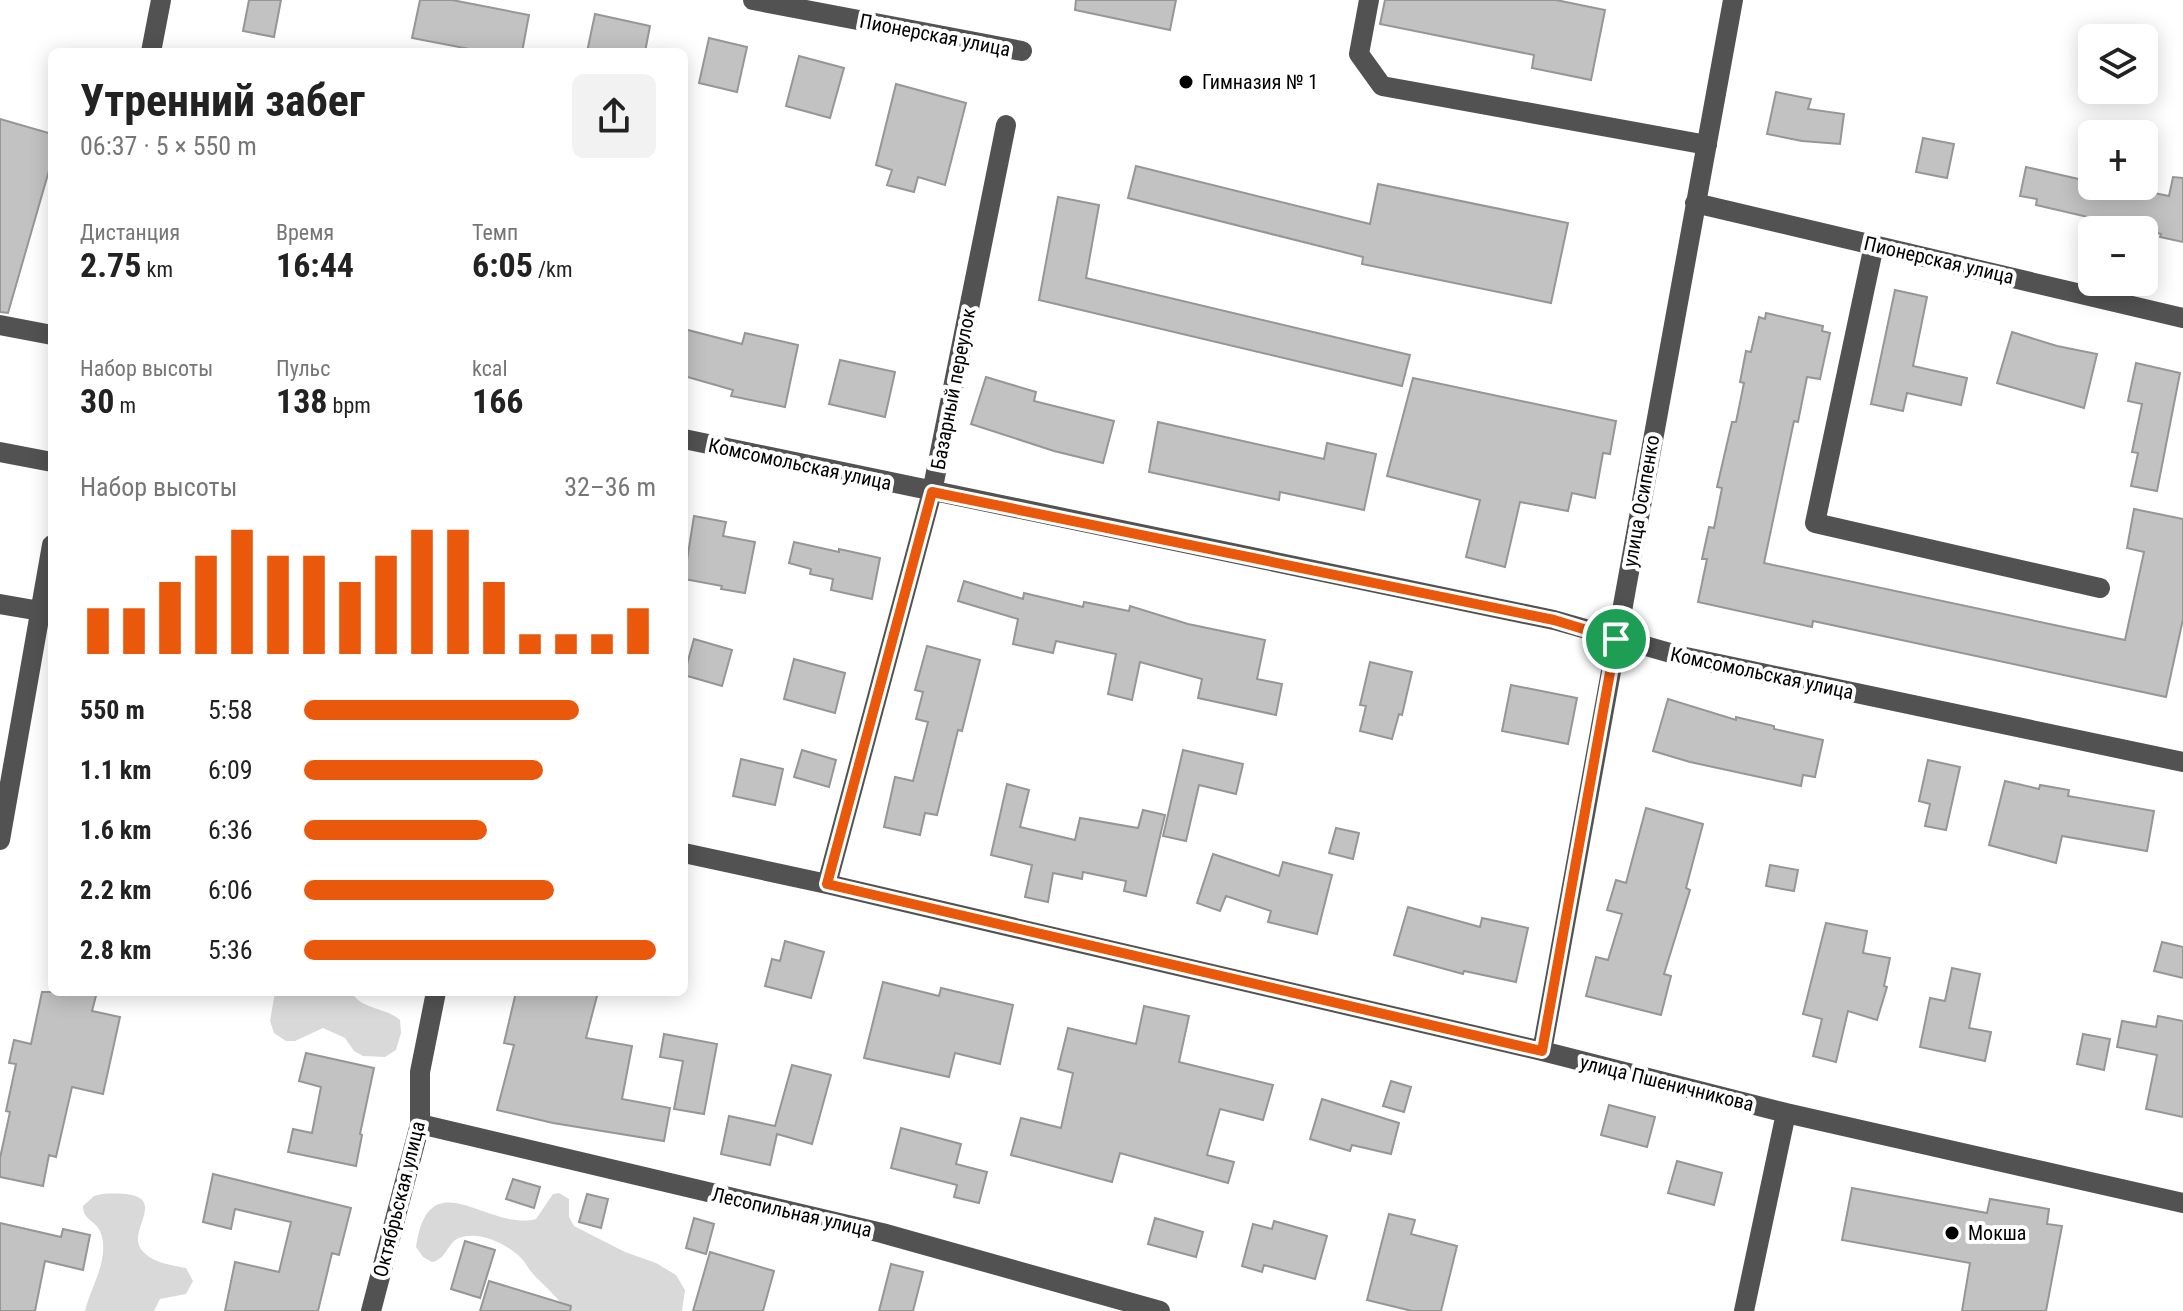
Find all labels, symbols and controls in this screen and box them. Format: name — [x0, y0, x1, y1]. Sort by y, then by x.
street label: Пионерская улица — [858, 9, 1012, 61]
map controls — [2078, 24, 2158, 296]
button: layers — [2078, 24, 2158, 104]
place label: Гимназия № 1 — [1202, 70, 1318, 94]
marker: Гимназия № 1 — [1177, 73, 1195, 91]
button: share — [572, 74, 656, 158]
text: Утренний забег — [80, 75, 365, 127]
button: + — [2078, 120, 2158, 200]
text: 06:37 · 5 × 550 m — [80, 131, 257, 161]
button: − — [2078, 216, 2158, 296]
text: Дистанция — [80, 220, 180, 245]
text: Время — [276, 220, 334, 245]
text: Темп — [472, 220, 518, 245]
street label: Пионерская улица — [1862, 231, 2016, 289]
text: 2.75 — [80, 245, 141, 285]
text: 16:44 — [276, 245, 354, 285]
text: 6:05 — [472, 245, 533, 285]
text: km — [141, 257, 173, 282]
text: /km — [533, 257, 573, 282]
street label: Базарный переулок — [926, 306, 980, 472]
text: Набор высоты — [80, 356, 213, 381]
text: Пульс — [276, 356, 330, 381]
text: kcal — [472, 356, 507, 381]
text: 30 — [80, 381, 114, 421]
text: 138 — [276, 381, 328, 421]
text: 166 — [472, 381, 524, 421]
text: m — [114, 393, 136, 418]
text: bpm — [328, 393, 371, 418]
street label: Комсомольская улица — [706, 433, 894, 495]
street label: улица Осипенко — [1618, 433, 1664, 569]
text: Набор высоты — [80, 472, 237, 502]
text: 32–36 m — [564, 472, 656, 502]
pin — [1582, 605, 1650, 673]
icon: arrive — [1594, 617, 1638, 661]
street label: Комсомольская улица — [1668, 642, 1856, 704]
text: 550 m — [80, 695, 145, 725]
text: 5:58 — [208, 695, 253, 725]
text: 1.1 km — [80, 755, 152, 785]
text: 6:09 — [208, 755, 253, 785]
text: 1.6 km — [80, 815, 152, 845]
text: 6:36 — [208, 815, 253, 845]
text: 2.2 km — [80, 875, 152, 905]
text: 6:06 — [208, 875, 253, 905]
text: 2.8 km — [80, 935, 152, 965]
text: 5:36 — [208, 935, 253, 965]
street label: улица Пшеничникова — [1578, 1050, 1756, 1116]
street label: Октябрьская улица — [368, 1119, 430, 1279]
street label: Лесопильная улица — [710, 1182, 874, 1242]
place label: Мокша — [1968, 1221, 2026, 1245]
marker: Мокша — [1943, 1224, 1961, 1242]

